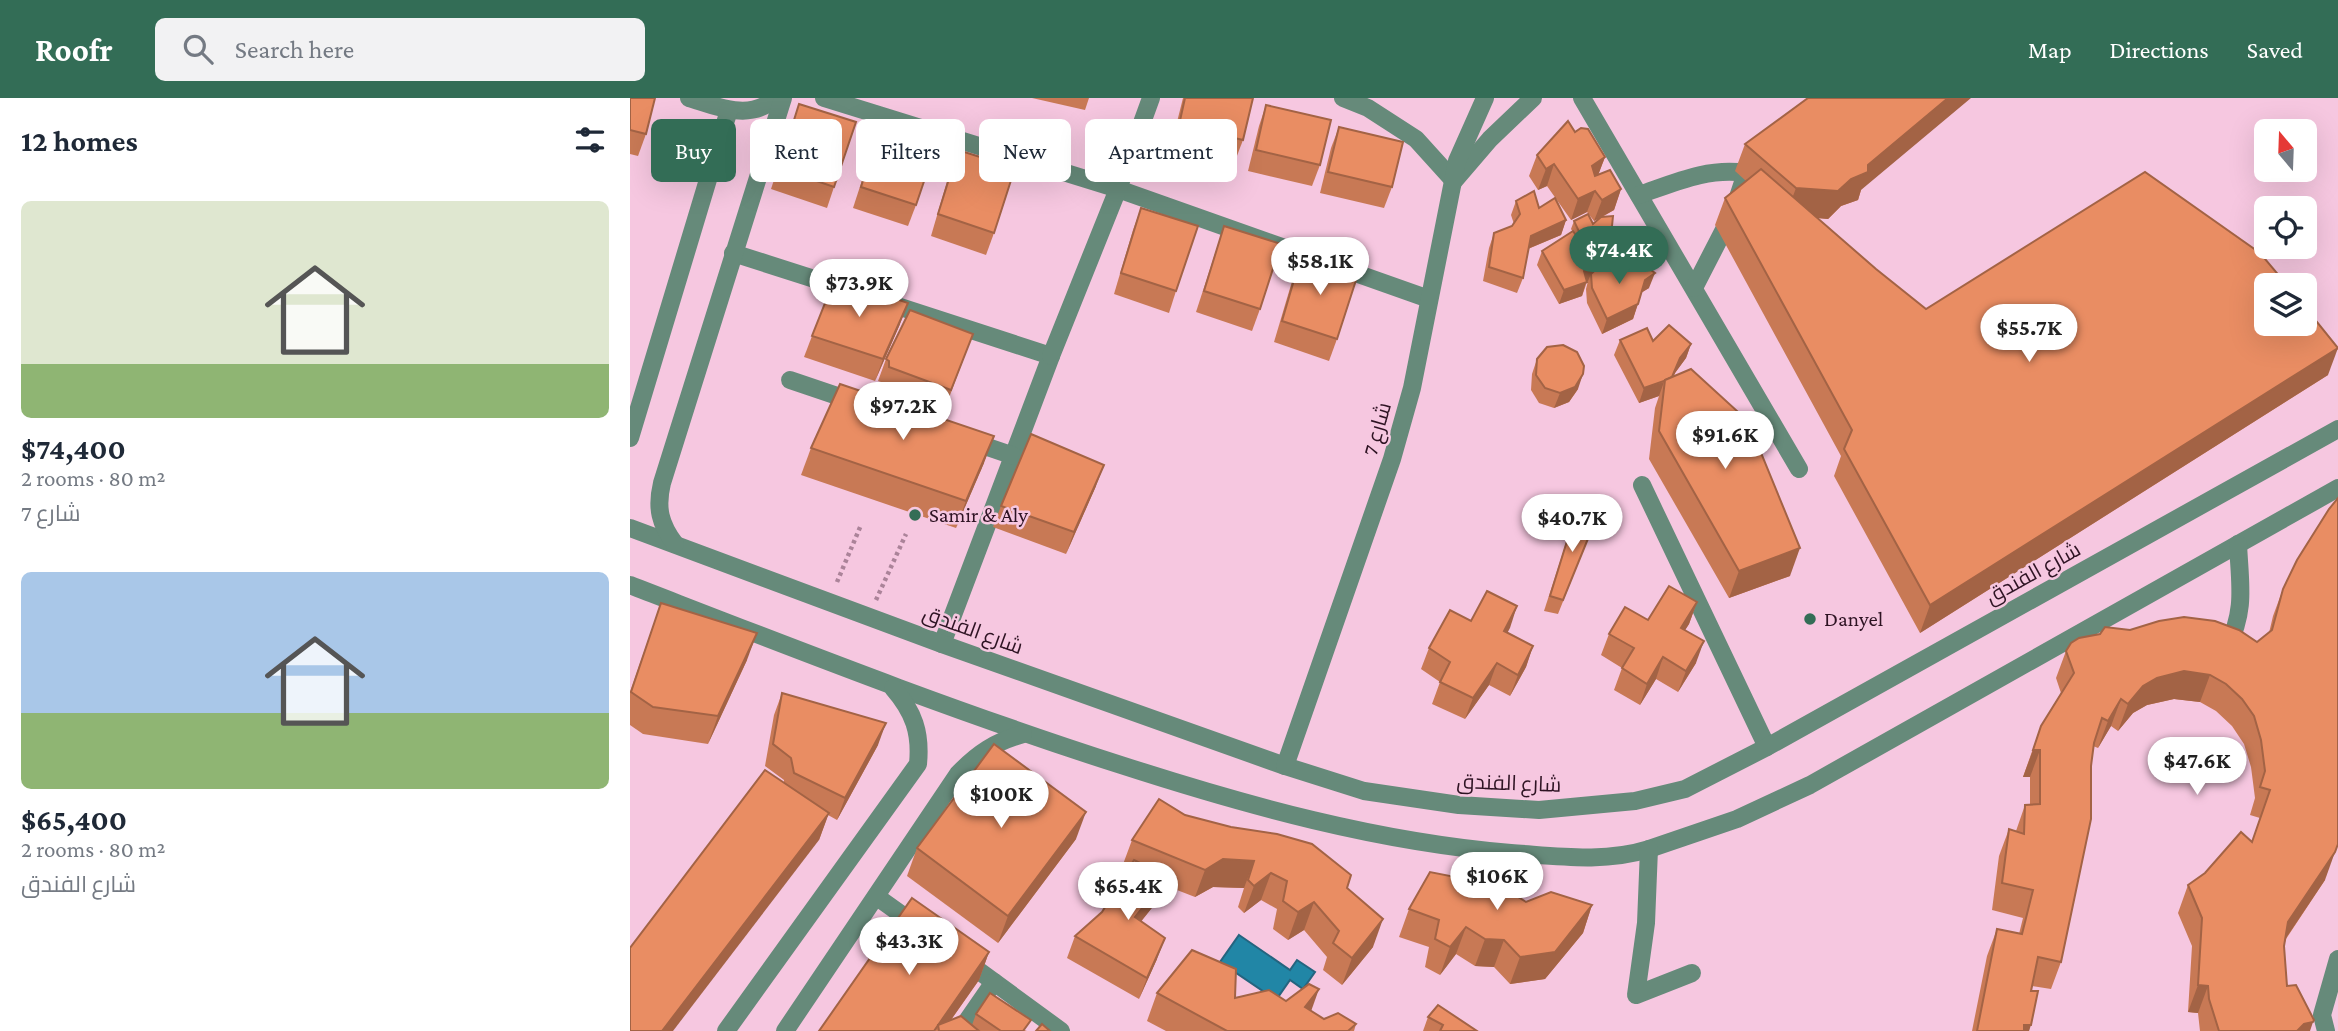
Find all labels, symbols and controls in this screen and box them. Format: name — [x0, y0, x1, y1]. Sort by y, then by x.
search box — [155, 18, 645, 81]
icon: search — [179, 30, 217, 68]
text: Roofr — [35, 31, 113, 68]
text: Search here — [235, 35, 354, 64]
text: Map — [2028, 36, 2072, 63]
text: Directions — [2110, 36, 2209, 63]
text: Saved — [2247, 36, 2303, 63]
chip: Buy — [651, 119, 736, 182]
chip: Rent — [750, 119, 842, 182]
chip: Filters — [856, 119, 965, 182]
chip: New — [979, 119, 1071, 182]
chip: Apartment — [1085, 119, 1237, 182]
north arrow — [2254, 119, 2317, 182]
map controls — [2254, 119, 2317, 336]
icon: filters — [571, 121, 609, 159]
text: 12 homes — [21, 124, 138, 157]
button: locate — [2254, 196, 2317, 259]
pin: $74.4K — [1562, 226, 1676, 286]
text: $74.4K — [1585, 236, 1653, 262]
pin: $58.1K — [1263, 238, 1377, 297]
icon: home — [252, 247, 378, 373]
text: $58.1K — [1287, 247, 1353, 273]
pin: $73.9K — [802, 260, 916, 319]
text: $73.9K — [826, 269, 892, 295]
button: layers — [2254, 273, 2317, 336]
pin: $55.7K — [1972, 304, 2086, 364]
text: $55.7K — [1996, 314, 2062, 340]
pin: $97.2K — [846, 382, 960, 442]
text: $97.2K — [870, 392, 936, 418]
street label: شارع 7 — [1358, 400, 1398, 459]
pin: $91.6K — [1668, 412, 1782, 471]
text: $91.6K — [1692, 421, 1758, 447]
text: $74,400 — [21, 432, 126, 465]
text: 2 rooms · 80 m² — [21, 465, 166, 491]
pin: $40.7K — [1515, 494, 1629, 554]
text: شارع 7 — [21, 500, 80, 526]
place label: Samir & Aly — [929, 503, 1028, 527]
text: $40.7K — [1538, 504, 1606, 530]
marker: Samir & Aly — [907, 507, 923, 523]
street label: شارع الفندق — [1981, 537, 2086, 611]
street label: شارع الفندق — [919, 601, 1026, 661]
place label: Danyel — [1824, 607, 1883, 631]
marker: Danyel — [1802, 611, 1818, 627]
icon: home — [252, 618, 378, 744]
pin: $47.6K — [2140, 738, 2254, 797]
text: $47.6K — [2164, 747, 2230, 773]
street label: شارع الفندق — [1456, 769, 1562, 799]
pin: $100K — [952, 770, 1050, 830]
text: $100K — [970, 780, 1032, 806]
text: $65,400 — [21, 803, 127, 836]
text: 2 rooms · 80 m² — [21, 836, 166, 862]
pin: $106K — [1448, 852, 1546, 912]
pin: $65.4K — [1071, 862, 1185, 922]
text: $106K — [1466, 862, 1528, 888]
text: شارع الفندق — [21, 871, 136, 897]
text: $65.4K — [1094, 872, 1162, 898]
pin: $43.3K — [852, 918, 966, 977]
text: $43.3K — [875, 927, 943, 953]

